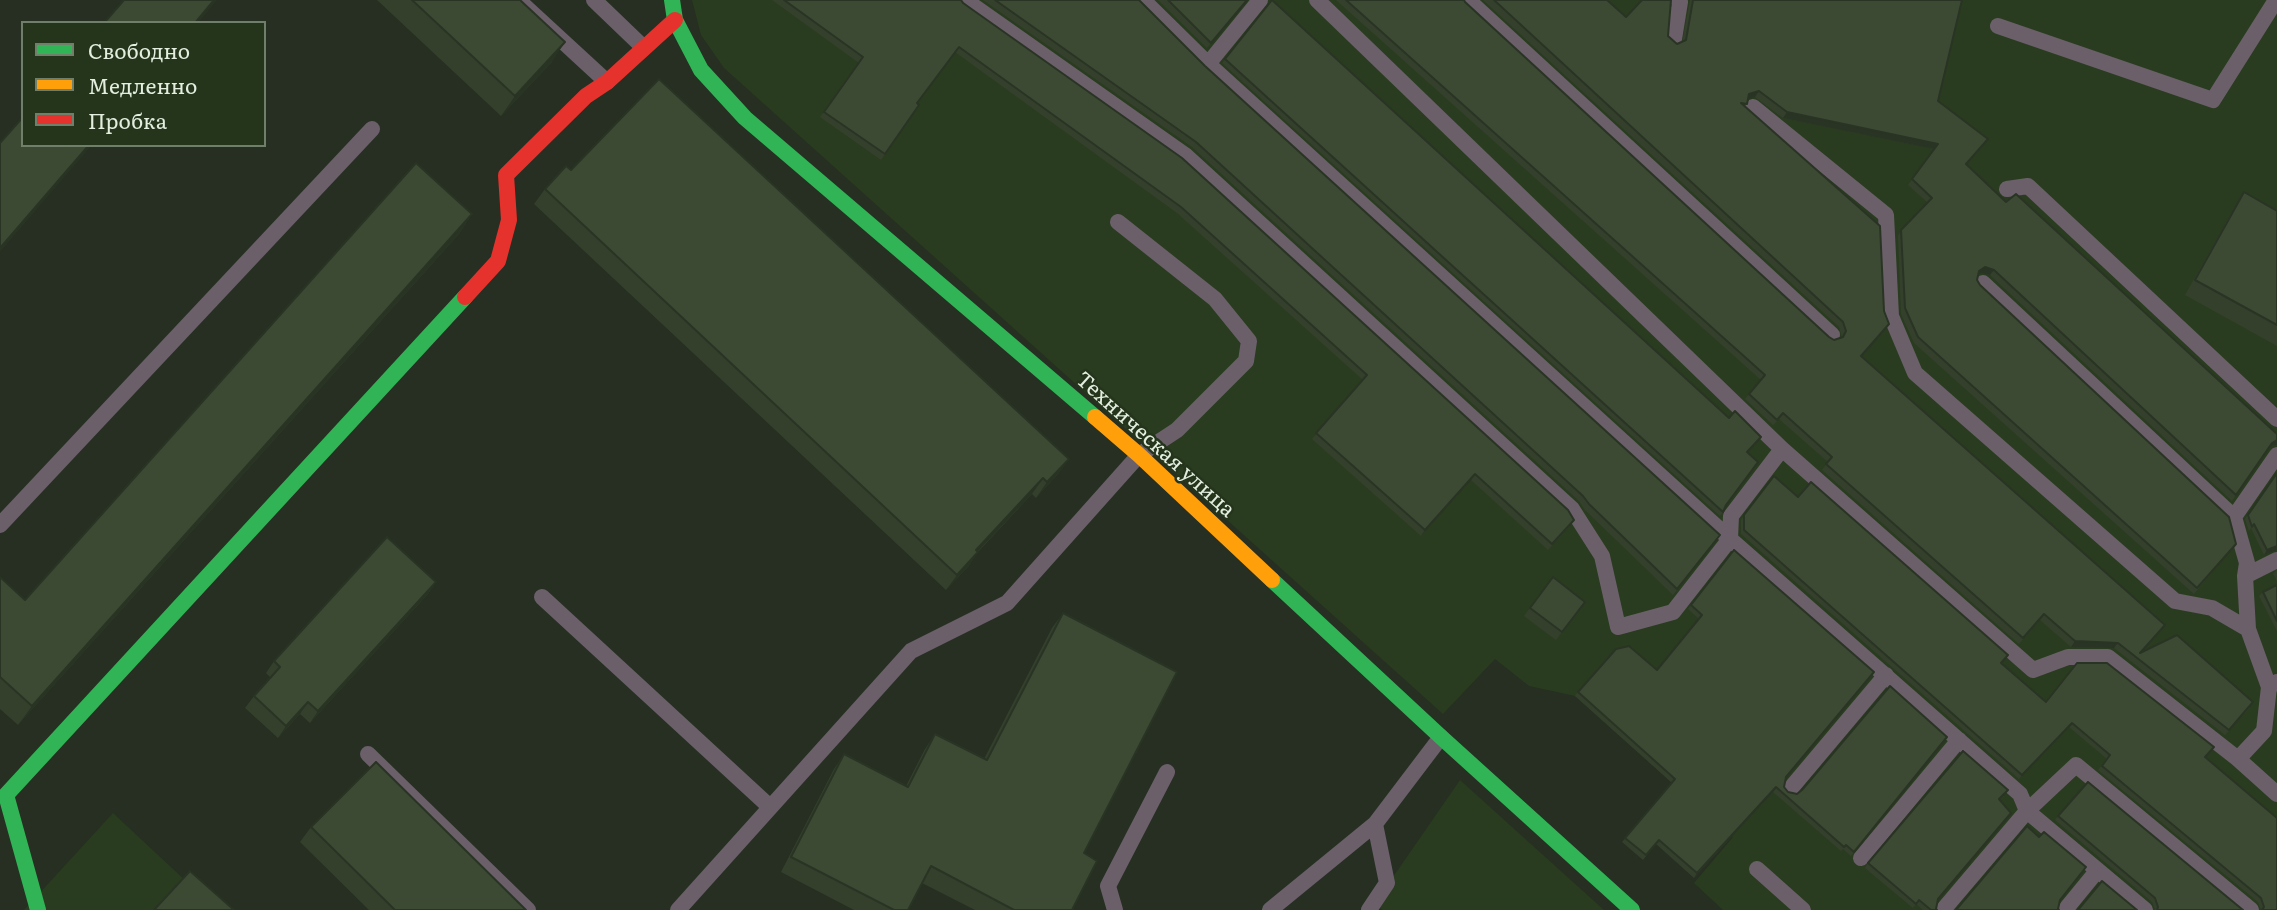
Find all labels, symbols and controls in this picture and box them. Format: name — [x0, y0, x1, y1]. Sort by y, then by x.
legend — [21, 21, 266, 147]
text: Свободно — [88, 34, 190, 65]
text: Медленно — [88, 69, 197, 100]
text: Пробка — [88, 104, 167, 135]
street label: Техническая улица — [1070, 367, 1240, 523]

